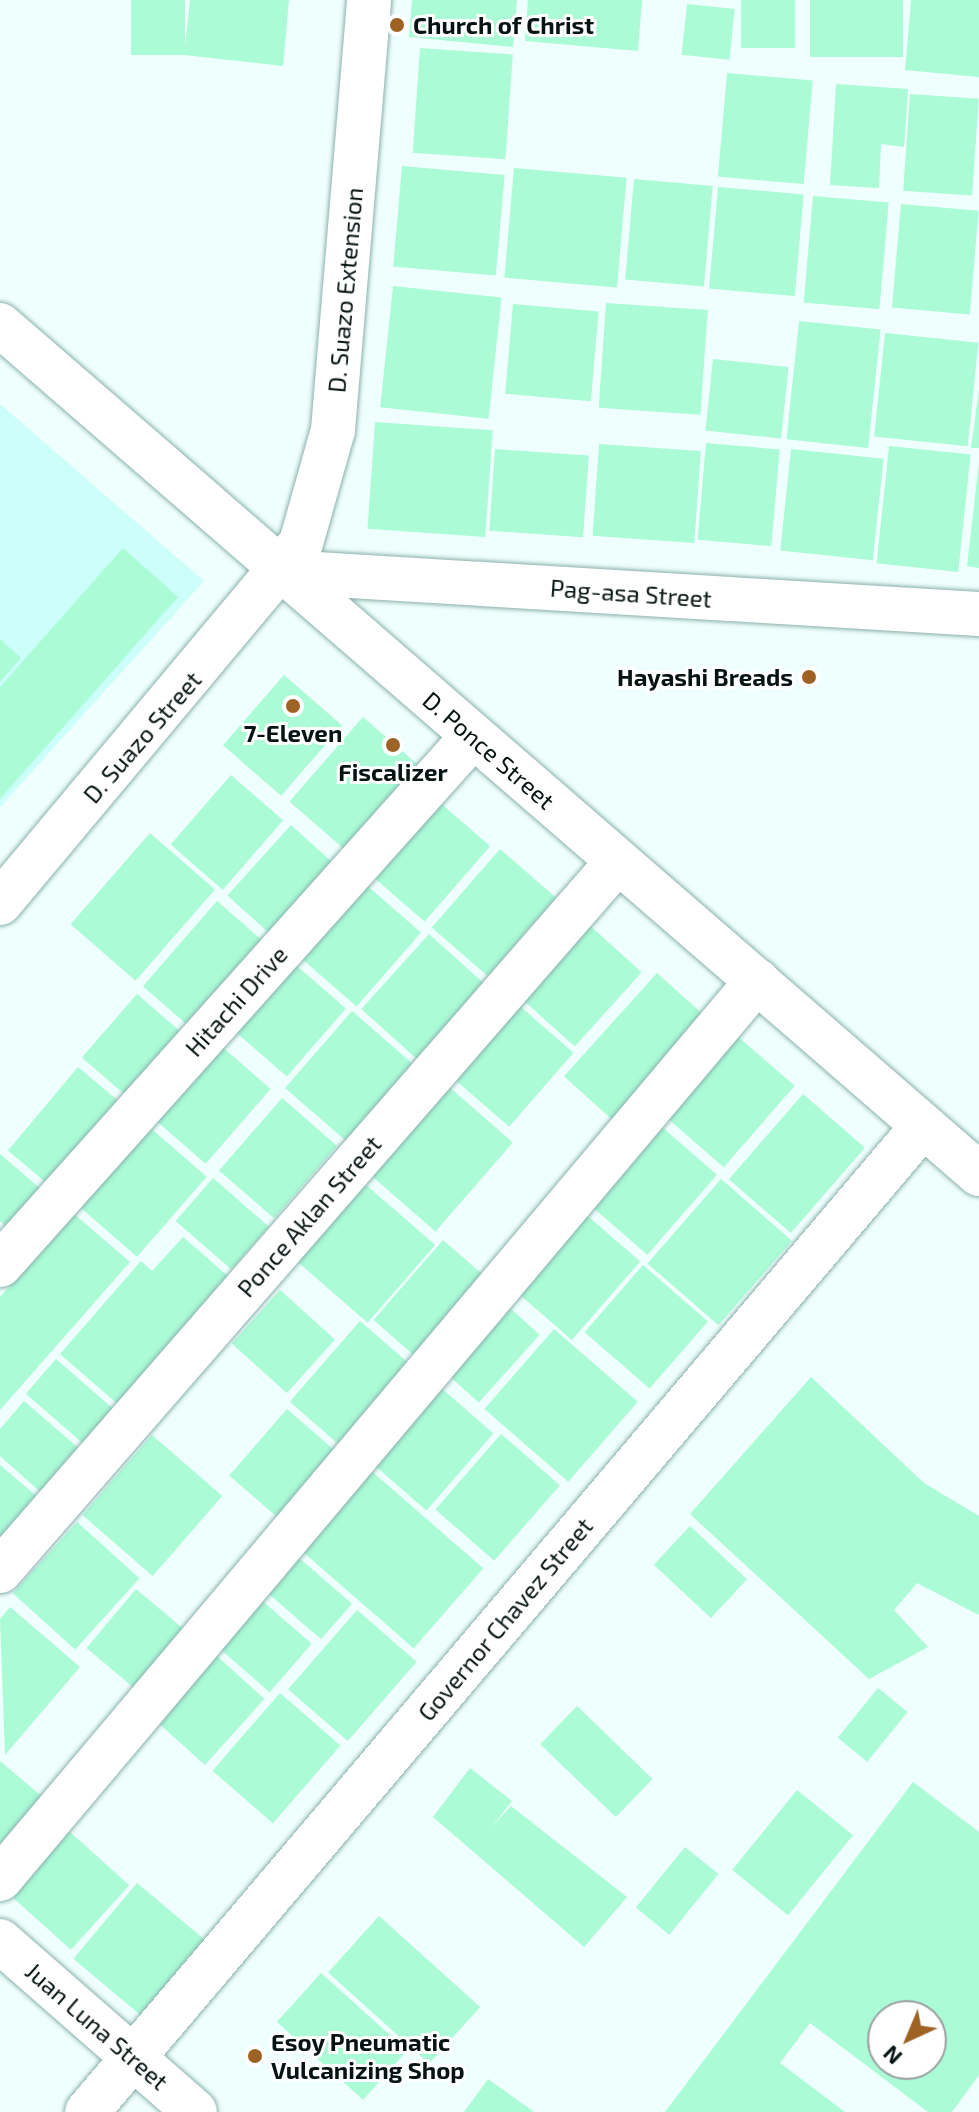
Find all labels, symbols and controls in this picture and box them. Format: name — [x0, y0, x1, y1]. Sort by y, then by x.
place label: Church of Christ — [413, 11, 595, 39]
marker: Church of Christ — [388, 16, 406, 34]
street label: D. Suazo Extension — [322, 186, 368, 394]
street label: Pag-asa Street — [549, 573, 713, 613]
place label: Hayashi Breads — [617, 663, 793, 691]
street label: D. Suazo Street — [77, 665, 207, 809]
marker: Hayashi Breads — [800, 668, 818, 686]
street label: D. Ponce Street — [417, 685, 561, 815]
marker: 7-Eleven — [284, 697, 302, 715]
place label: 7-Eleven — [244, 719, 342, 747]
marker: Fiscalizer — [384, 736, 402, 754]
place label: Fiscalizer — [338, 758, 448, 786]
street label: Hitachi Drive — [179, 940, 293, 1062]
street label: Ponce Aklan Street — [231, 1129, 387, 1303]
street label: Governor Chavez Street — [411, 1511, 599, 1727]
street label: Juan Luna Street — [20, 1956, 174, 2096]
north arrow — [867, 2000, 947, 2080]
place label: Esoy Pneumatic Vulcanizing Shop — [271, 2028, 465, 2084]
text: N — [877, 2041, 906, 2071]
marker: Esoy Pneumatic Vulcanizing Shop — [246, 2047, 264, 2065]

